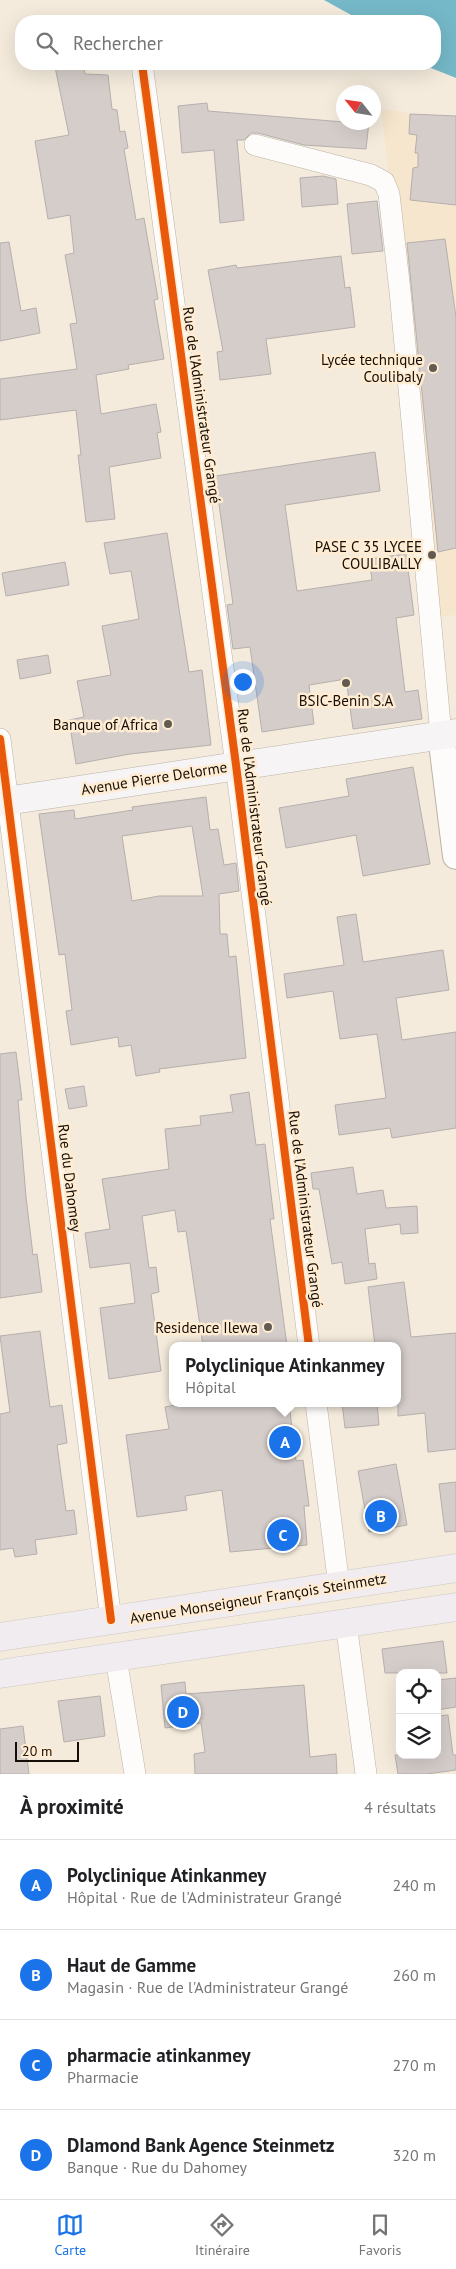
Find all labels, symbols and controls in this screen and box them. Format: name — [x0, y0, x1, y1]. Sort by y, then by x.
search box — [15, 15, 441, 70]
icon: search — [33, 29, 61, 57]
text: Rechercher — [73, 31, 163, 55]
north arrow — [336, 85, 381, 130]
street label: Rue de l'Administrateur Grangé — [179, 305, 225, 505]
place label: Lycée technique Coulibaly — [321, 350, 423, 386]
marker: Lycée technique Coulibaly — [427, 362, 439, 374]
place label: PASE C 35 LYCEE COULIBALLY — [315, 537, 423, 573]
marker: PASE C 35 LYCEE COULIBALLY — [426, 549, 438, 561]
your location — [230, 669, 256, 695]
marker: BSIC-Benin S.A — [340, 677, 352, 689]
place label: BSIC-Benin S.A — [299, 691, 394, 710]
street label: Rue de l'Administrateur Grangé — [233, 707, 277, 907]
place label: Banque of Africa — [53, 715, 158, 734]
marker: Banque of Africa — [162, 718, 174, 730]
street label: Avenue Pierre Delorme — [80, 757, 228, 799]
street label: Rue de l'Administrateur Grangé — [284, 1109, 328, 1309]
street label: Rue du Dahomey — [54, 1123, 86, 1233]
place label: Residence Ilewa — [155, 1318, 258, 1337]
marker: Residence Ilewa — [262, 1321, 274, 1333]
popup — [169, 1342, 401, 1407]
text: Polyclinique Atinkanmey — [185, 1353, 385, 1377]
text: Hôpital — [185, 1377, 236, 1397]
pin: A — [269, 1423, 301, 1461]
pin: B — [365, 1497, 397, 1535]
pin: C — [267, 1516, 299, 1554]
street label: Avenue Monseigneur François Steinmetz — [128, 1568, 388, 1628]
map controls — [396, 1669, 441, 1759]
button: locate — [396, 1669, 441, 1714]
pin: D — [167, 1693, 199, 1731]
button: layers — [396, 1714, 441, 1759]
scale bar — [15, 1739, 79, 1762]
text: 20 m — [22, 1742, 52, 1760]
text: À proximité — [20, 1793, 124, 1820]
text: 4 résultats — [364, 1797, 436, 1817]
text: Polyclinique Atinkanmey — [67, 1863, 266, 1887]
text: A — [31, 1875, 41, 1895]
text: 240 m — [393, 1875, 436, 1895]
text: Hôpital · Rue de l'Administrateur Grangé — [67, 1887, 342, 1907]
text: Haut de Gamme — [67, 1953, 196, 1977]
text: B — [31, 1965, 41, 1985]
text: 260 m — [393, 1965, 436, 1985]
text: Magasin · Rue de l'Administrateur Grangé — [67, 1977, 349, 1997]
text: pharmacie atinkanmey — [67, 2043, 251, 2067]
text: C — [32, 2055, 40, 2075]
text: 270 m — [393, 2055, 436, 2075]
text: Pharmacie — [67, 2067, 139, 2087]
text: DIamond Bank Agence Steinmetz — [67, 2133, 335, 2157]
text: D — [31, 2145, 41, 2165]
text: 320 m — [393, 2145, 436, 2165]
text: Banque · Rue du Dahomey — [67, 2157, 247, 2177]
tab: Carte — [55, 2211, 86, 2259]
tab: Itinéraire — [195, 2211, 250, 2259]
tab: Favoris — [359, 2211, 401, 2259]

